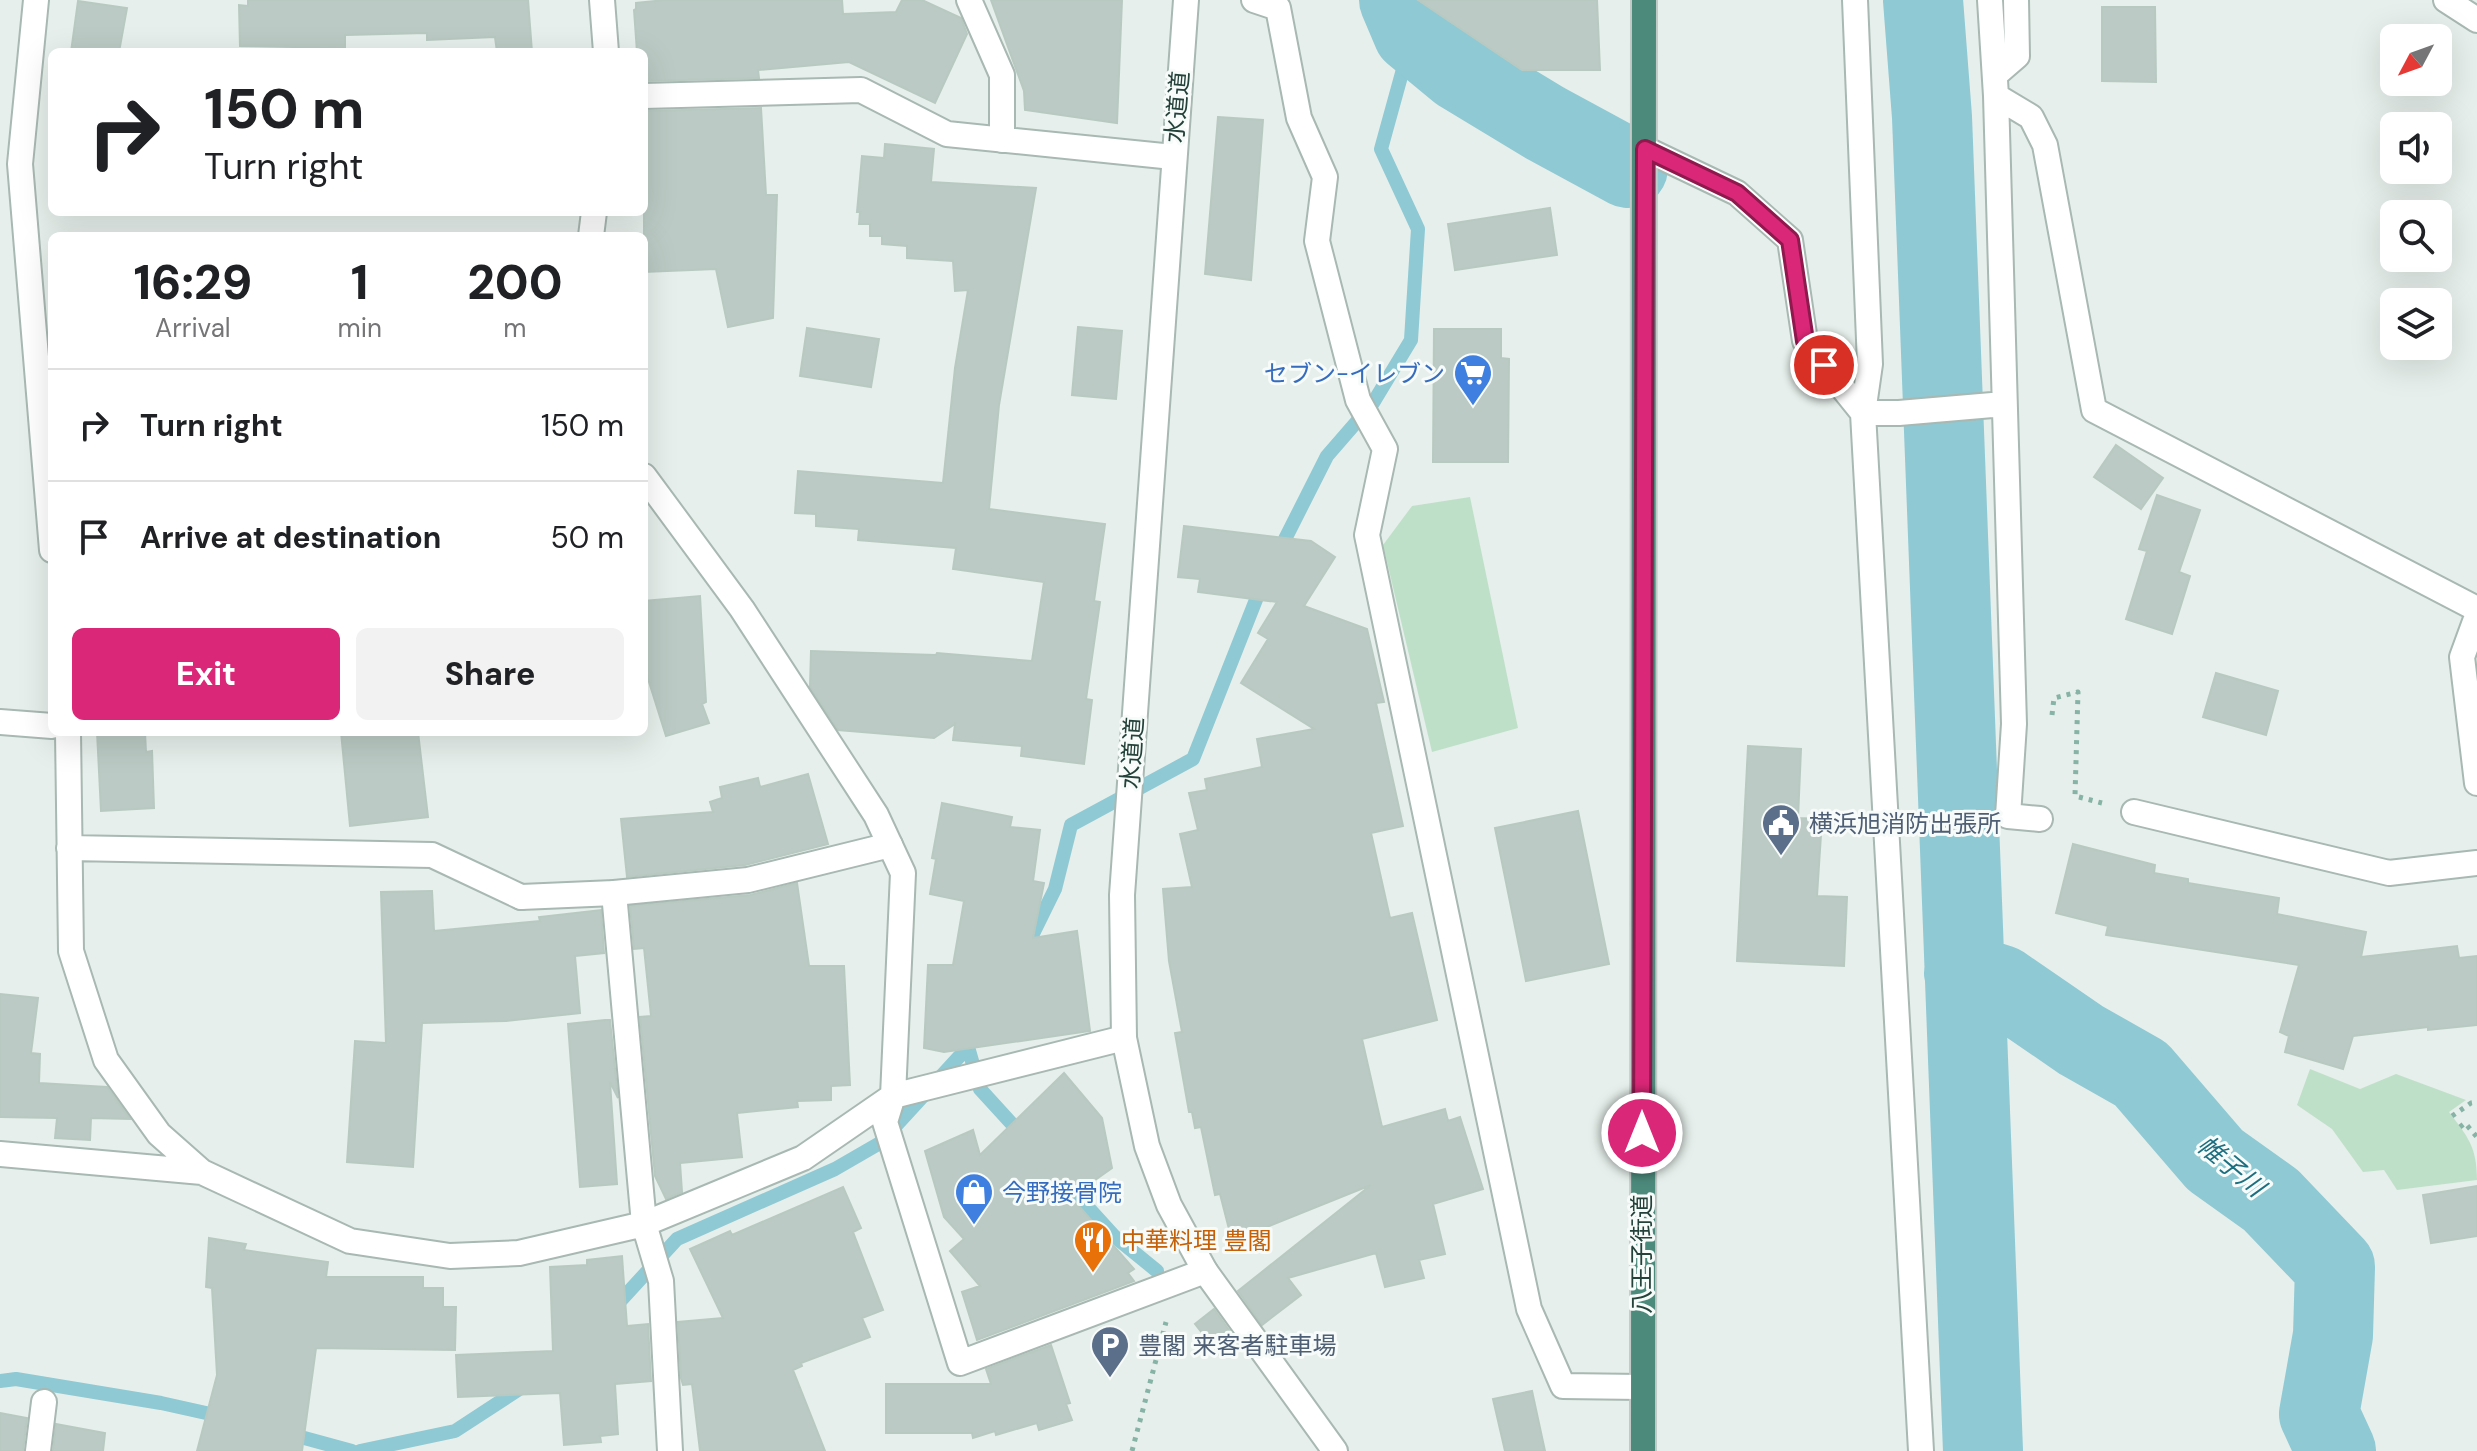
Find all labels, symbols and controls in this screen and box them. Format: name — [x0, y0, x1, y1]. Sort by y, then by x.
north arrow — [2380, 24, 2452, 96]
map controls — [2380, 24, 2452, 360]
street label: 水道道 — [1158, 70, 1196, 144]
text: 150 m — [204, 72, 365, 145]
icon: right — [72, 80, 176, 184]
button: sound — [2380, 112, 2452, 184]
text: Turn right — [204, 143, 363, 190]
button: search — [2380, 200, 2452, 272]
text: 16:29 — [133, 251, 252, 314]
text: 1 — [351, 251, 369, 314]
text: 200 — [467, 251, 563, 314]
button: layers — [2380, 288, 2452, 360]
text: Arrival — [155, 311, 231, 345]
text: min — [338, 311, 382, 345]
text: m — [503, 311, 527, 345]
pin — [1790, 331, 1858, 399]
icon: arrive — [1802, 343, 1846, 387]
supermarket icon: セブン-イレブン — [1452, 352, 1494, 407]
place label: セブン-イレブン — [1264, 358, 1445, 389]
icon: right — [72, 403, 116, 447]
text: Turn right — [140, 406, 283, 445]
text: 150 m — [541, 406, 624, 445]
icon: arrive — [72, 515, 116, 559]
text: Arrive at destination — [140, 518, 441, 557]
text: 50 m — [550, 518, 624, 557]
button: Exit — [72, 628, 340, 720]
button: Share — [356, 628, 624, 720]
street label: 水道道 — [1114, 716, 1150, 790]
public building icon: 横浜旭消防出張所 — [1760, 802, 1802, 857]
place label: 横浜旭消防出張所 — [1809, 808, 2001, 839]
position arrow — [1600, 1091, 1684, 1175]
water label: 帷子川 — [2190, 1128, 2274, 1206]
shop icon: 今野接骨院 — [953, 1171, 995, 1226]
place label: 今野接骨院 — [1002, 1177, 1122, 1208]
street label: 八王子街道 — [1626, 1194, 1657, 1314]
restaurant icon: 中華料理 豊閣 — [1072, 1219, 1114, 1274]
place label: 中華料理 豊閣 — [1121, 1225, 1271, 1256]
parking icon: 豊閣 来客者駐車場 — [1089, 1324, 1131, 1379]
place label: 豊閣 来客者駐車場 — [1138, 1330, 1336, 1361]

